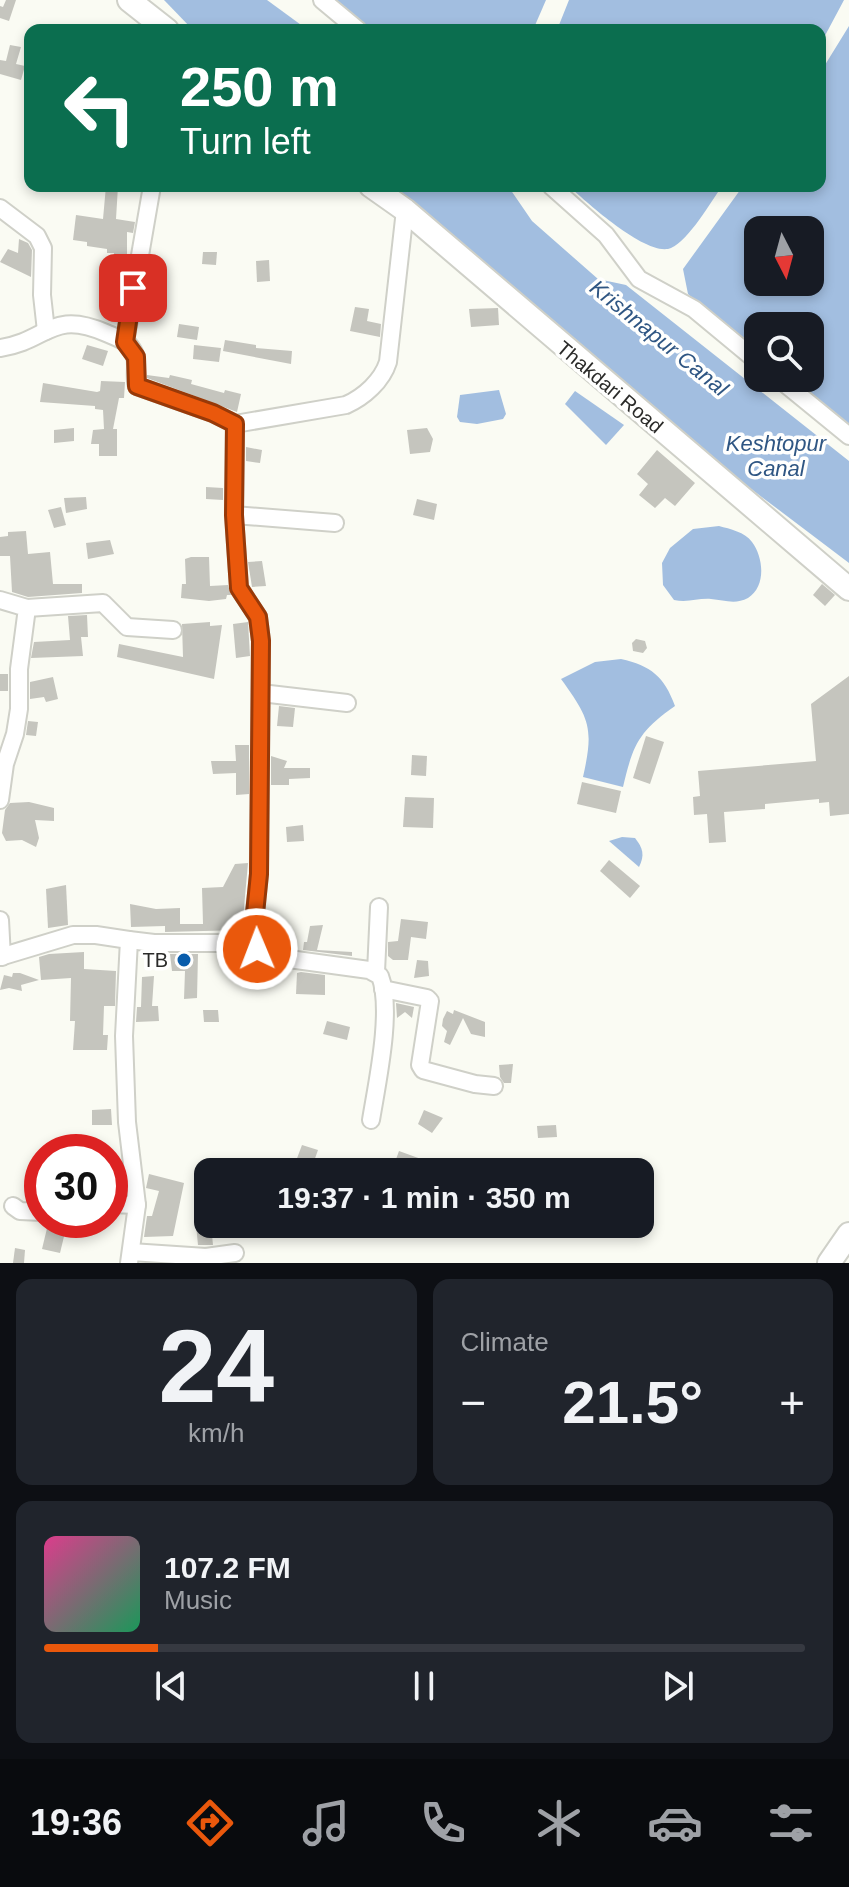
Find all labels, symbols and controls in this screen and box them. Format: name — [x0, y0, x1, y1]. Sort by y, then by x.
text: 250 m — [180, 55, 339, 118]
icon: left — [48, 56, 152, 160]
text: Turn left — [180, 121, 311, 162]
north arrow — [744, 216, 824, 296]
map controls — [744, 216, 824, 392]
pin — [99, 254, 167, 322]
icon: arrive — [111, 266, 155, 310]
water label: Krishnapur Canal — [585, 275, 734, 402]
button: search — [744, 312, 824, 392]
street label: Thakdari Road — [553, 336, 667, 438]
water label: Keshtopur Canal — [726, 431, 828, 481]
position arrow — [215, 907, 299, 991]
place label: TB — [142, 949, 168, 971]
marker: TB — [175, 951, 193, 969]
speed limit sign: 30 — [24, 1134, 128, 1238]
text: 19:37 · 1 min · 350 m — [277, 1181, 571, 1214]
text: 24 — [158, 1308, 274, 1424]
text: Climate — [461, 1327, 549, 1357]
text: 21.5° — [562, 1369, 703, 1436]
text: − — [461, 1378, 486, 1427]
text: + — [779, 1378, 805, 1427]
text: km/h — [188, 1418, 244, 1448]
text: 107.2 FM — [164, 1551, 291, 1584]
text: Music — [164, 1585, 232, 1615]
icon: previous — [149, 1664, 193, 1708]
icon: pause — [402, 1664, 446, 1708]
icon: next — [656, 1664, 700, 1708]
icon: directions — [182, 1795, 238, 1851]
icon: music — [298, 1795, 354, 1851]
icon: phone — [415, 1795, 471, 1851]
icon: climate — [531, 1795, 587, 1851]
icon: car — [647, 1795, 703, 1851]
icon: filters — [763, 1795, 819, 1851]
text: 19:36 — [30, 1802, 122, 1843]

